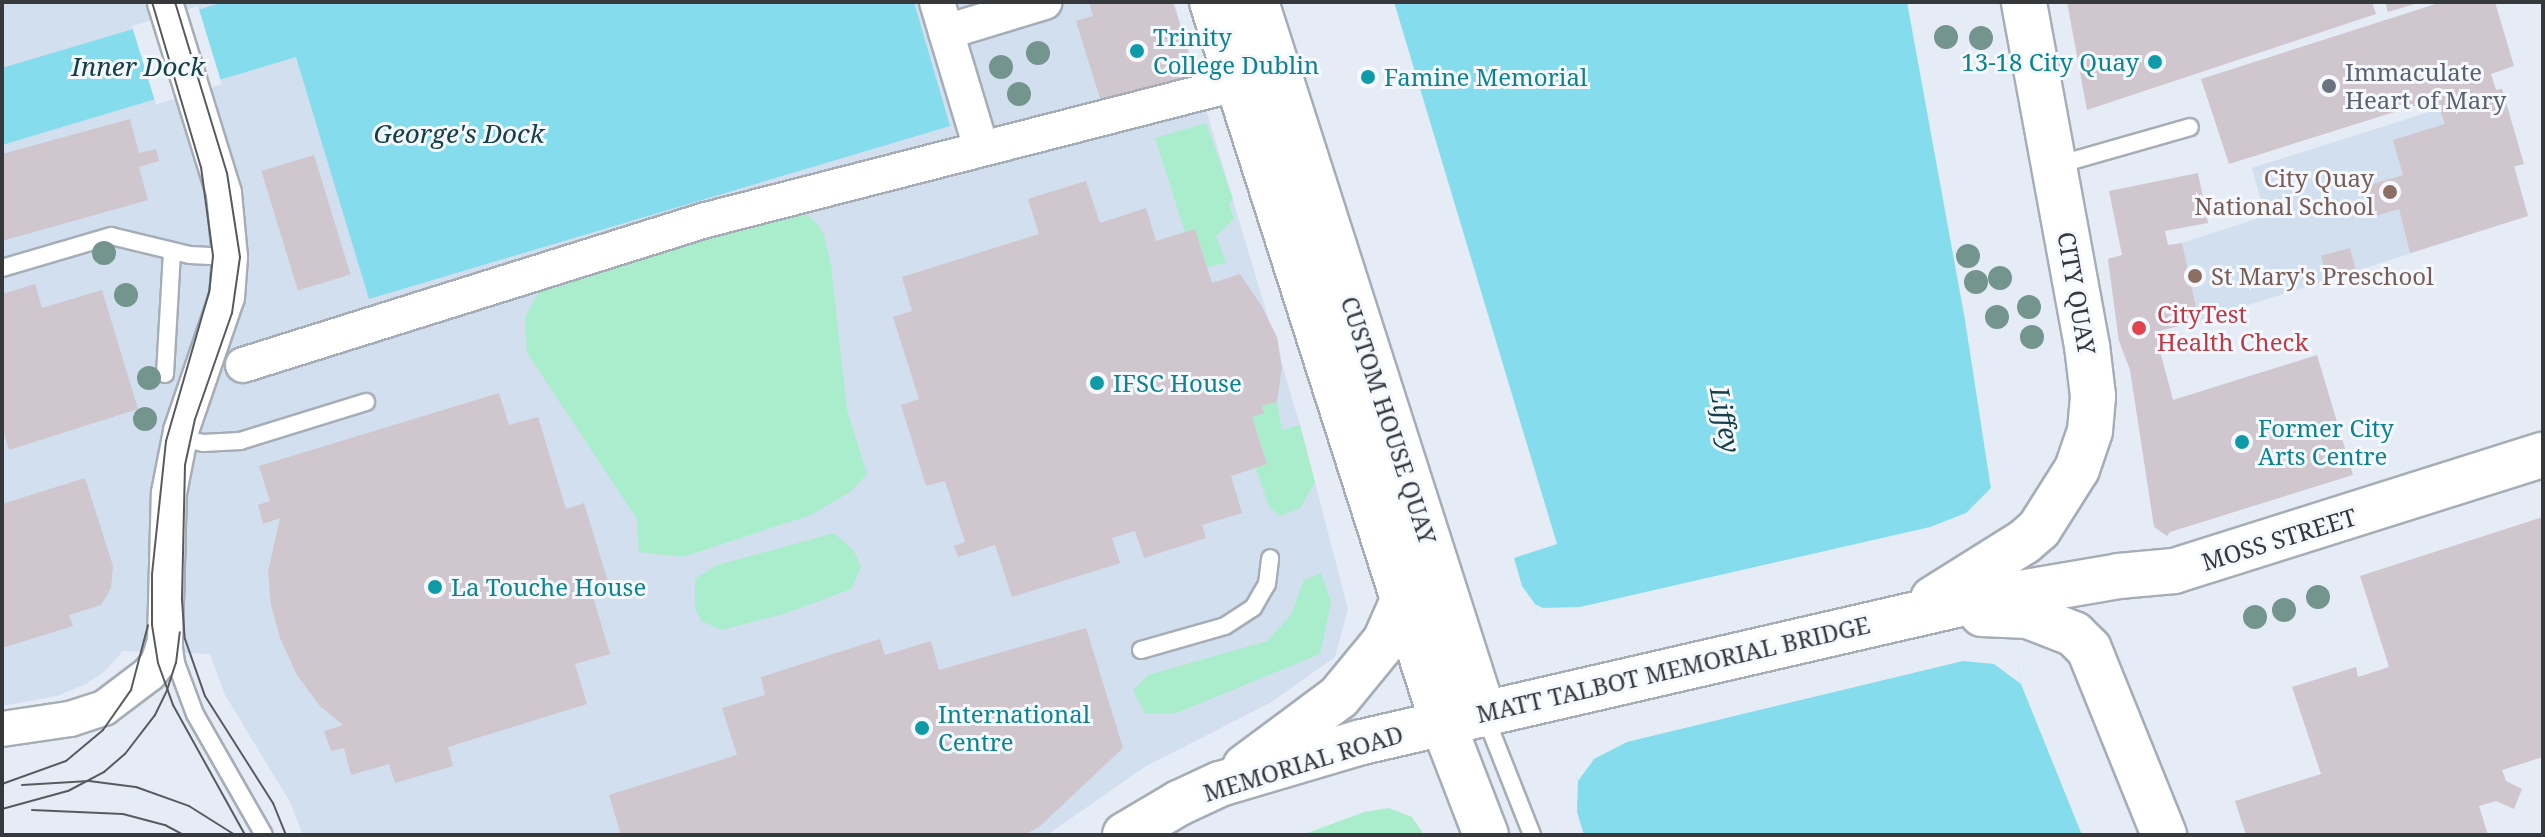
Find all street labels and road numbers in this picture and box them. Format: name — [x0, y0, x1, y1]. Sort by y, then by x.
street label: CITY QUAY — [2052, 229, 2102, 357]
street label: CUSTOM HOUSE QUAY — [1335, 293, 1443, 547]
street label: MOSS STREET — [2198, 502, 2360, 576]
street label: MATT TALBOT MEMORIAL BRIDGE — [1473, 610, 1873, 728]
street label: MEMORIAL ROAD — [1200, 719, 1406, 807]

